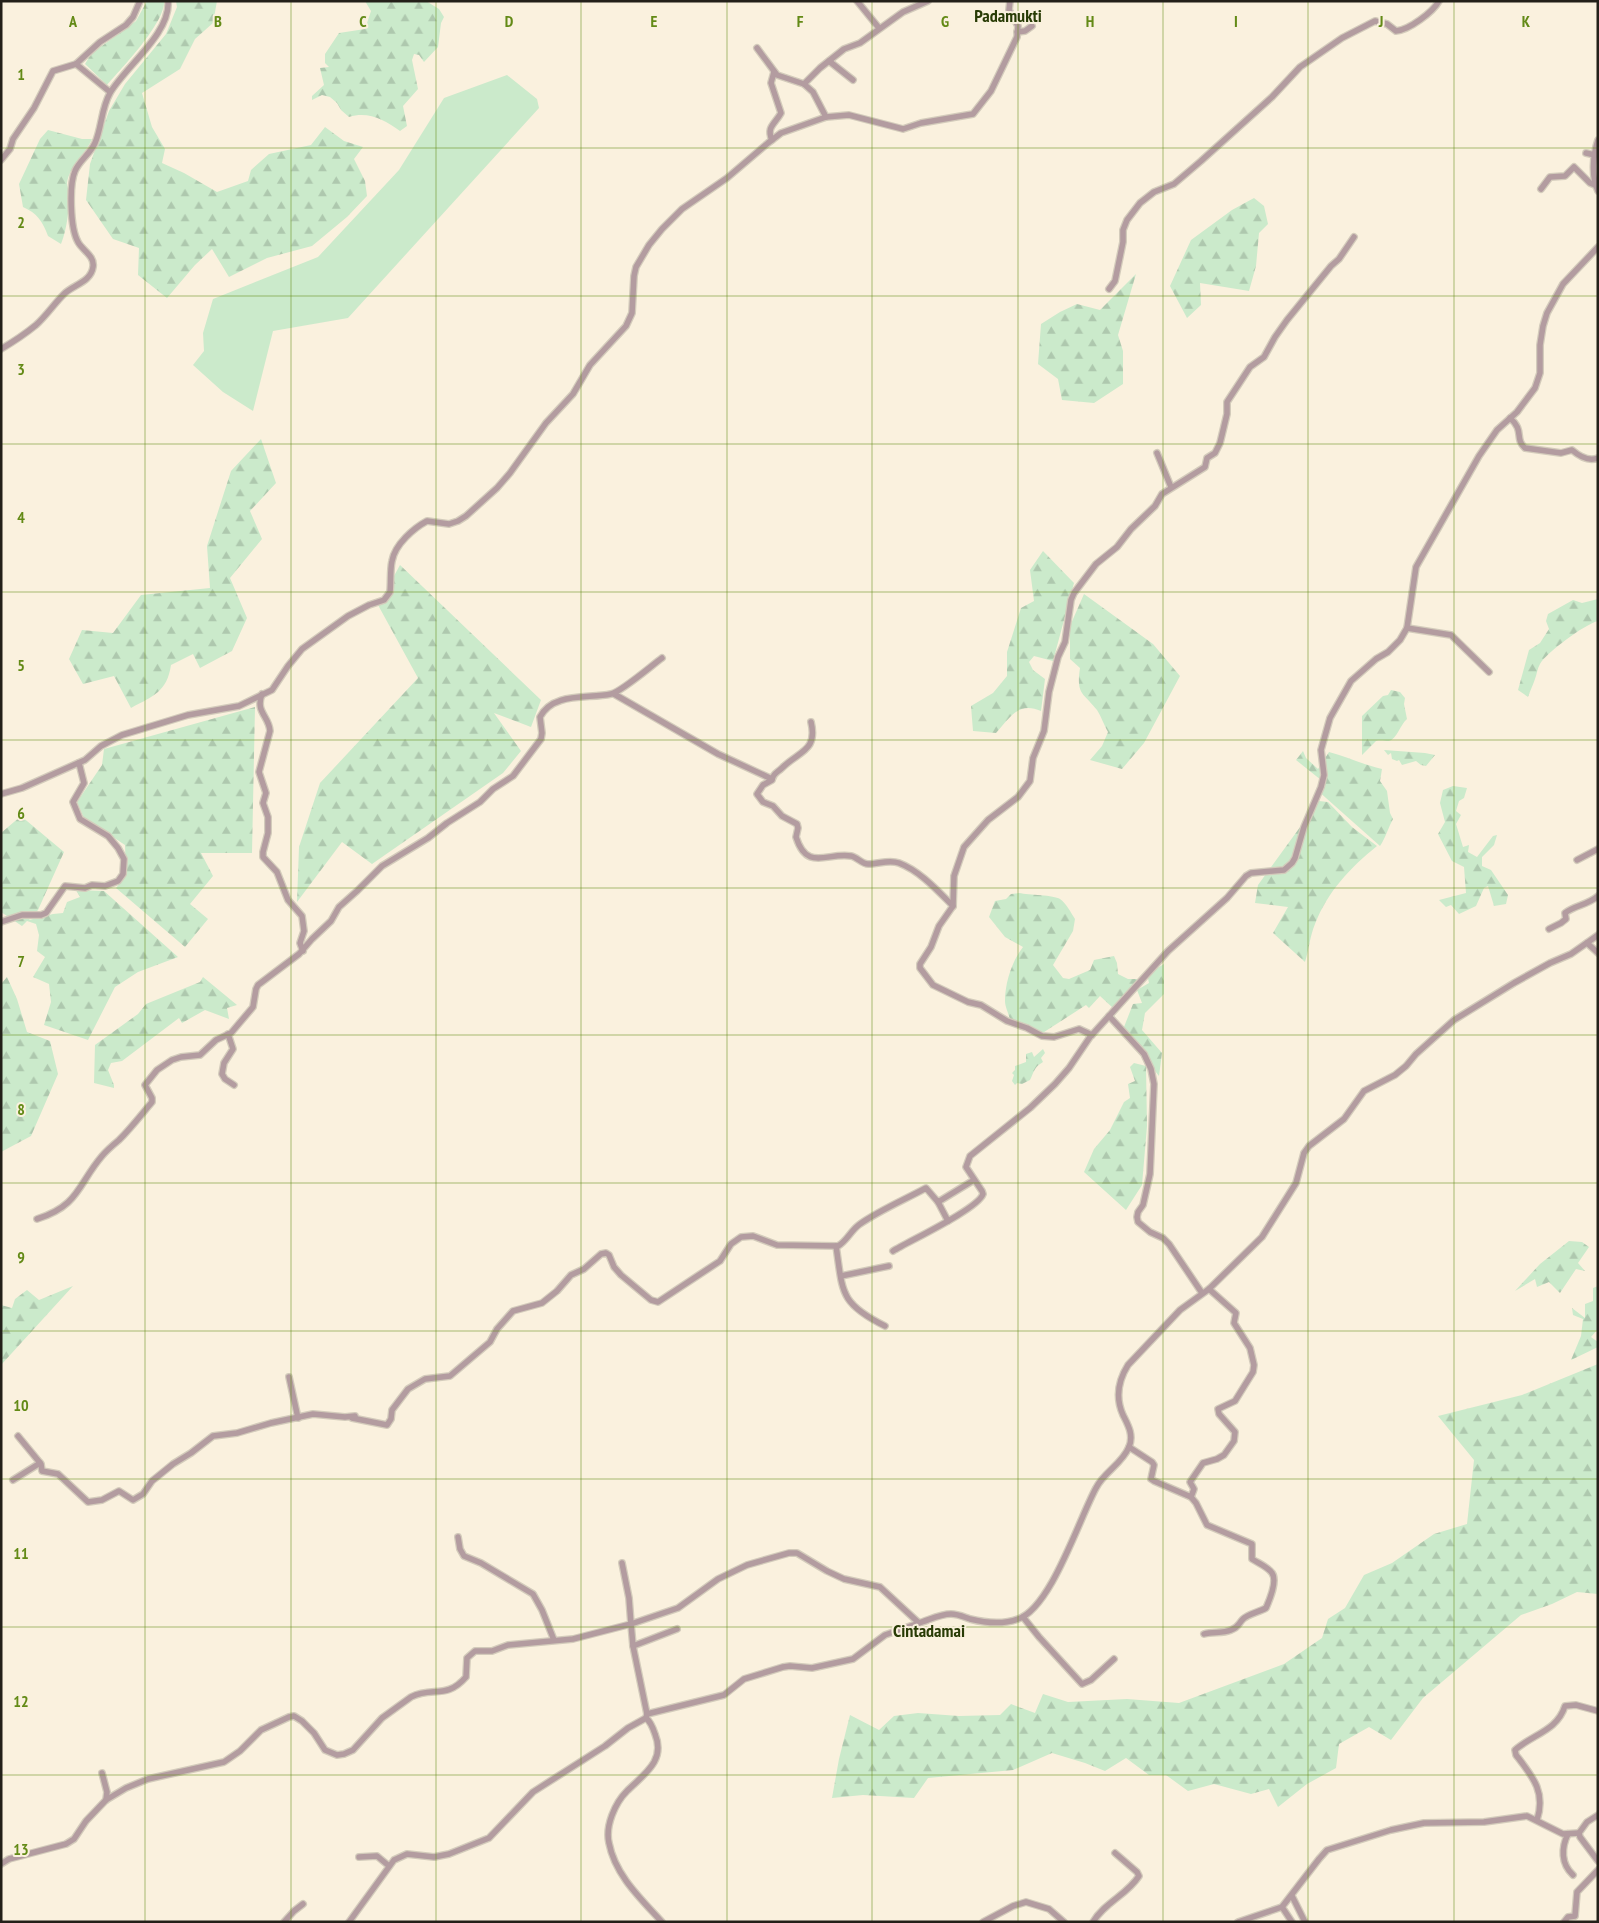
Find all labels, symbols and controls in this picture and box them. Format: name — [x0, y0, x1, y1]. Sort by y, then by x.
district label: Padamukti — [974, 4, 1042, 27]
text: A — [68, 11, 78, 31]
text: B — [214, 11, 222, 31]
text: C — [359, 11, 367, 31]
text: D — [505, 11, 514, 31]
text: E — [651, 11, 658, 31]
text: F — [797, 11, 804, 31]
text: G — [941, 11, 949, 31]
text: H — [1086, 11, 1094, 31]
text: I — [1234, 11, 1238, 31]
text: J — [1378, 11, 1383, 31]
text: K — [1522, 11, 1531, 31]
text: 1 — [17, 64, 25, 84]
text: 2 — [17, 212, 25, 232]
text: 3 — [17, 359, 25, 379]
text: 4 — [17, 507, 25, 527]
text: 5 — [17, 655, 25, 675]
text: 6 — [17, 803, 25, 823]
text: 7 — [17, 951, 25, 971]
text: 8 — [17, 1099, 25, 1119]
text: 9 — [17, 1247, 25, 1267]
text: 10 — [13, 1395, 29, 1415]
text: 11 — [13, 1543, 29, 1563]
district label: Cintadamai — [893, 1619, 965, 1642]
text: 12 — [13, 1691, 29, 1711]
text: 13 — [13, 1839, 29, 1859]

